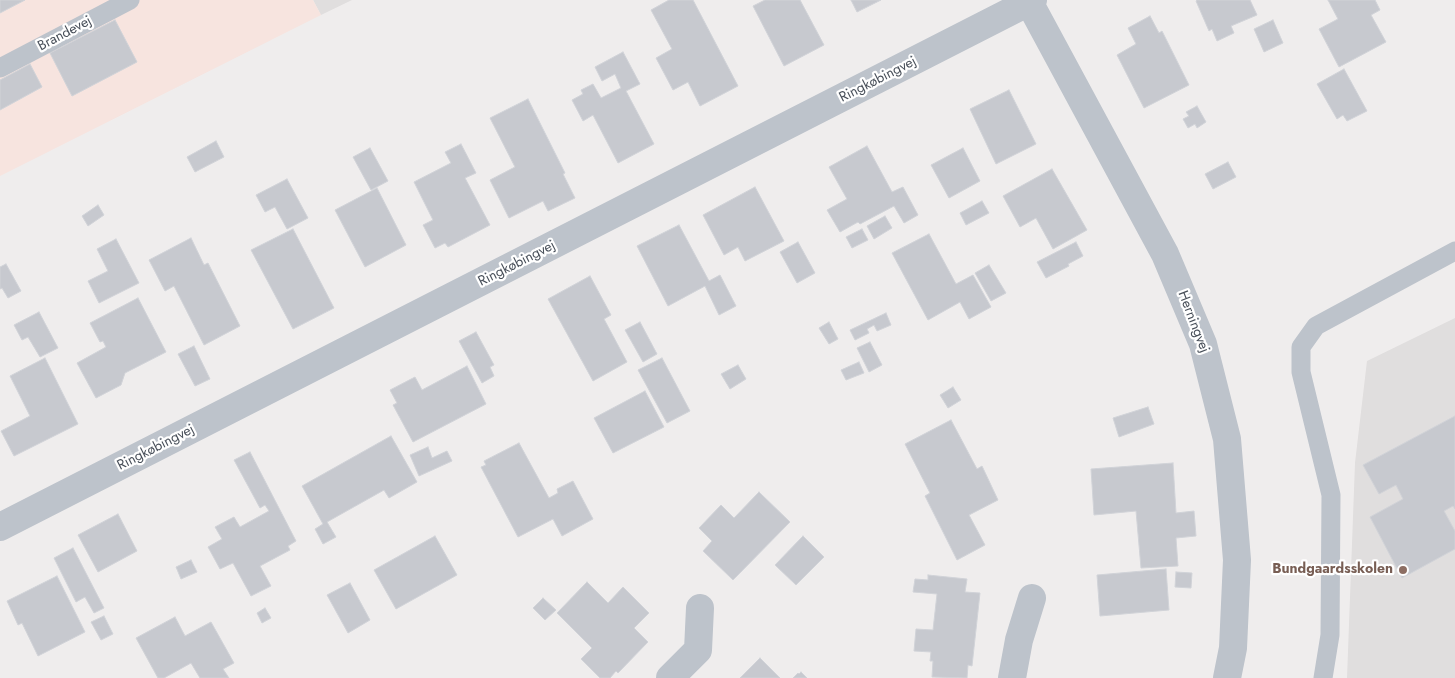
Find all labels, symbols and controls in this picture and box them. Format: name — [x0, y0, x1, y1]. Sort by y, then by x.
street label: Brandevej — [35, 13, 95, 55]
street label: Ringkøbingvej — [837, 53, 919, 107]
street label: Ringkøbingvej — [476, 237, 558, 291]
street label: Herningvej — [1174, 289, 1212, 355]
street label: Ringkøbingvej — [115, 421, 197, 475]
place label: Bundgaardsskolen — [1272, 562, 1393, 578]
marker: Bundgaardsskolen — [1397, 564, 1409, 576]

